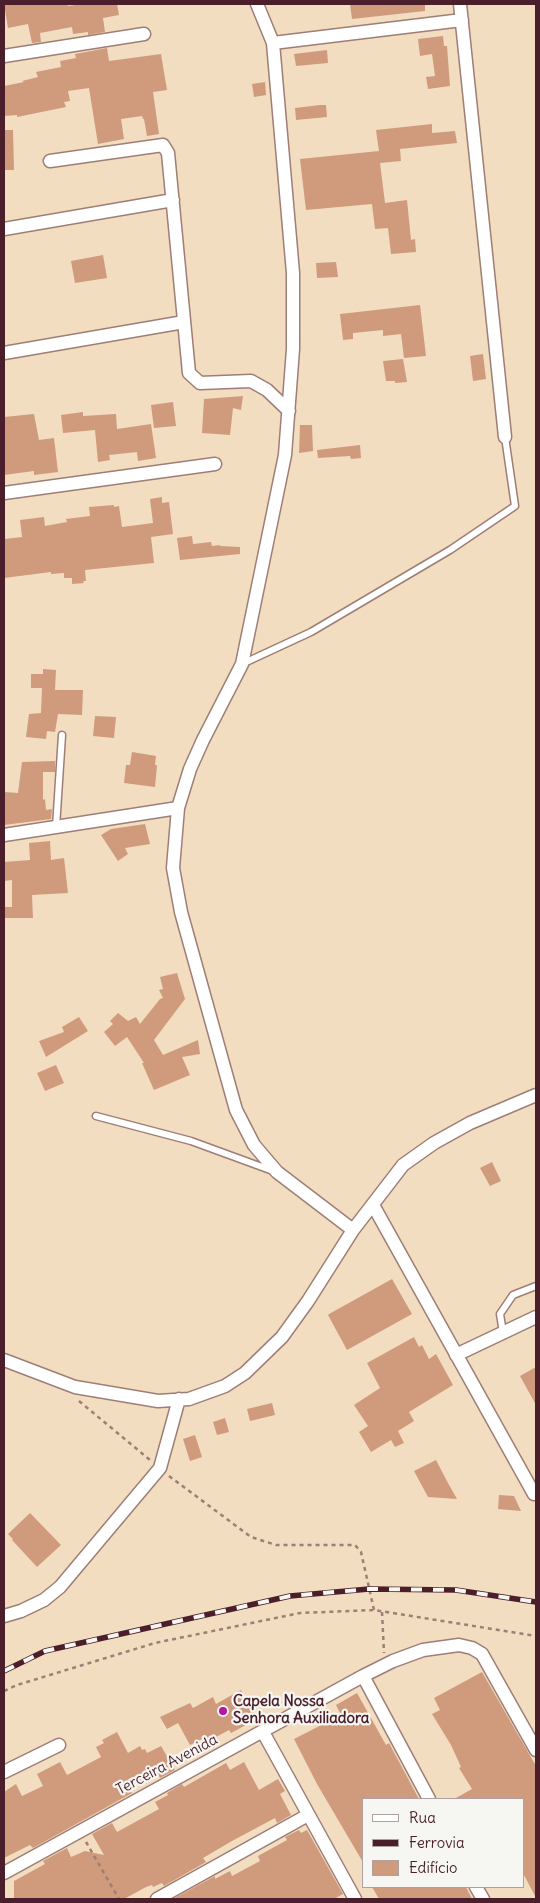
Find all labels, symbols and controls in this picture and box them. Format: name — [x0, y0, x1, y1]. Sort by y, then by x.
place label: Capela Nossa Senhora Auxiliadora — [233, 1693, 369, 1728]
marker: Capela Nossa Senhora Auxiliadora — [217, 1705, 229, 1717]
street label: Terceira Avenida — [113, 1731, 221, 1799]
legend — [362, 1798, 525, 1888]
text: Rua — [409, 1808, 436, 1827]
text: Ferrovia — [409, 1833, 465, 1852]
text: Edifício — [409, 1858, 457, 1877]

